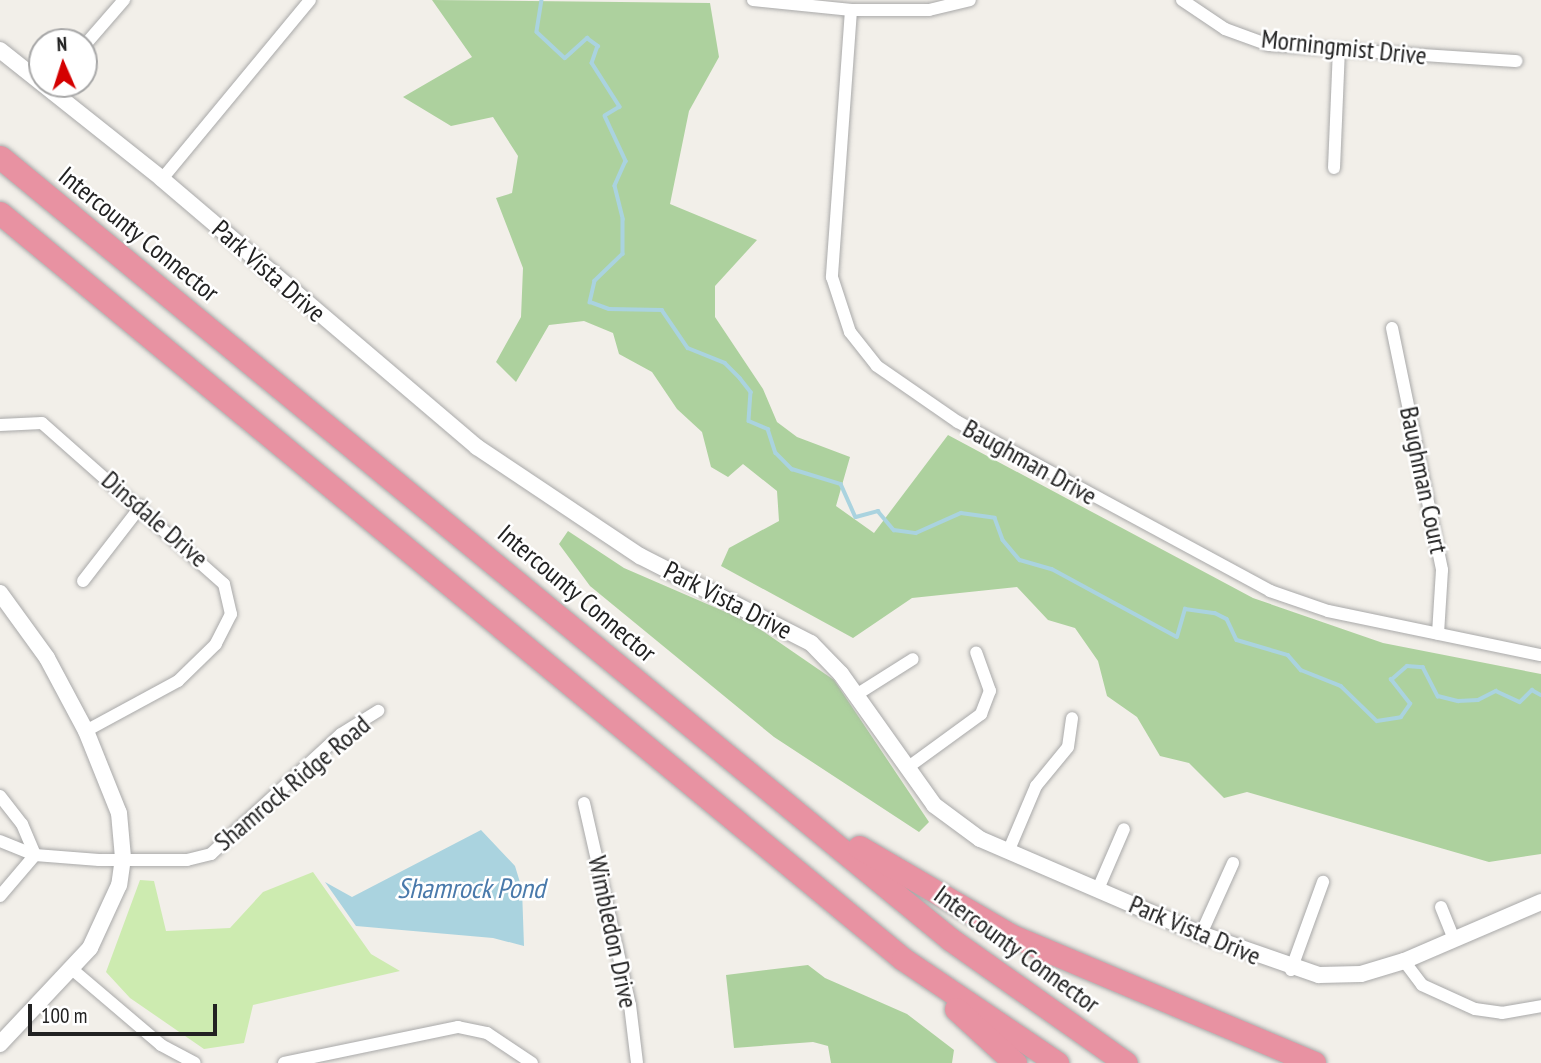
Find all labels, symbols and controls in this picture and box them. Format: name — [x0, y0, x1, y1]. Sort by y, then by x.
street label: Morningmist Drive — [1260, 23, 1428, 71]
north arrow — [28, 28, 98, 98]
text: N — [56, 32, 68, 56]
street label: Intercounty Connector — [52, 160, 226, 308]
street label: Park Vista Drive — [206, 213, 332, 329]
street label: Baughman Court — [1393, 404, 1455, 556]
street label: Baughman Drive — [958, 412, 1102, 512]
street label: Dinsdale Drive — [95, 464, 215, 574]
street label: Intercounty Connector — [491, 518, 663, 668]
street label: Park Vista Drive — [658, 554, 798, 646]
street label: Shamrock Ridge Road — [208, 709, 376, 857]
street label: Wimbledon Drive — [582, 853, 644, 1011]
water label: Shamrock Pond — [397, 871, 545, 905]
street label: Intercounty Connector — [928, 878, 1106, 1020]
street label: Park Vista Drive — [1124, 888, 1266, 972]
scale bar — [32, 990, 220, 1034]
text: 100 m — [41, 1002, 87, 1029]

